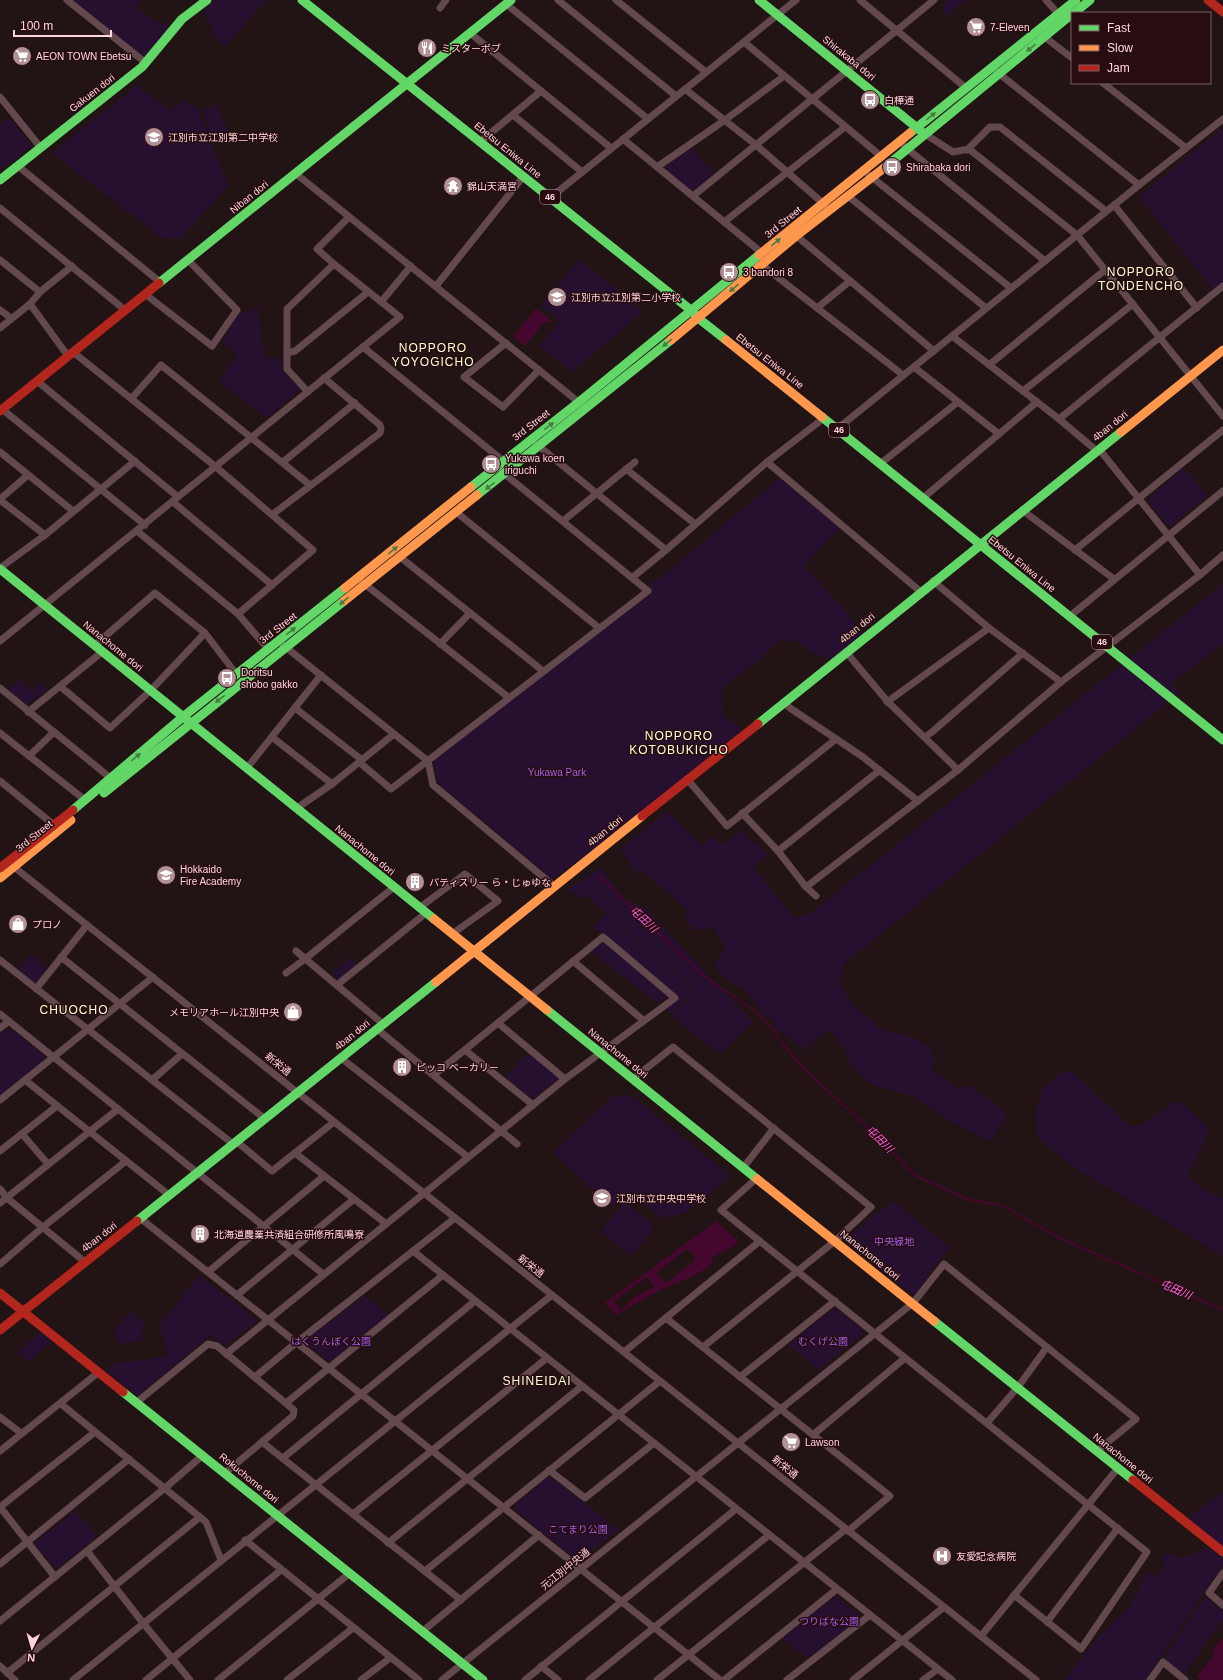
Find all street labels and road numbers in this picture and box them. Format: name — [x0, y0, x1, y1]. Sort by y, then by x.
street label: Shirakaba dori — [820, 33, 878, 83]
street label: Gakuen dori — [67, 72, 117, 114]
street label: Ebetsu Eniwa Line — [472, 120, 544, 181]
street label: Niban dori — [228, 178, 270, 216]
road number: 46 — [540, 190, 560, 204]
street label: 3rd Street — [762, 204, 804, 240]
street label: Ebetsu Eniwa Line — [734, 331, 806, 391]
street label: 3rd Street — [510, 407, 552, 443]
street label: 4ban dori — [1090, 409, 1130, 443]
road number: 46 — [829, 423, 849, 437]
street label: Ebetsu Eniwa Line — [986, 534, 1058, 595]
street label: 3rd Street — [257, 610, 299, 646]
street label: 4ban dori — [837, 611, 877, 645]
street label: Nanachome dori — [81, 619, 145, 673]
road number: 46 — [1092, 635, 1112, 649]
street label: 4ban dori — [585, 814, 625, 848]
street label: 3rd Street — [13, 818, 55, 854]
street label: Nanachome dori — [333, 823, 397, 877]
street label: 4ban dori — [332, 1018, 372, 1052]
street label: Nanachome dori — [586, 1026, 650, 1080]
street label: 新栄通 — [263, 1050, 293, 1078]
street label: 4ban dori — [79, 1220, 119, 1254]
street label: Nanachome dori — [838, 1228, 902, 1282]
street label: 新栄通 — [516, 1252, 546, 1280]
street label: Nanachome dori — [1091, 1431, 1155, 1485]
street label: Rokuchome dori — [217, 1451, 281, 1505]
street label: 新栄通 — [770, 1453, 800, 1481]
street label: 元江別中央通 — [538, 1546, 592, 1592]

